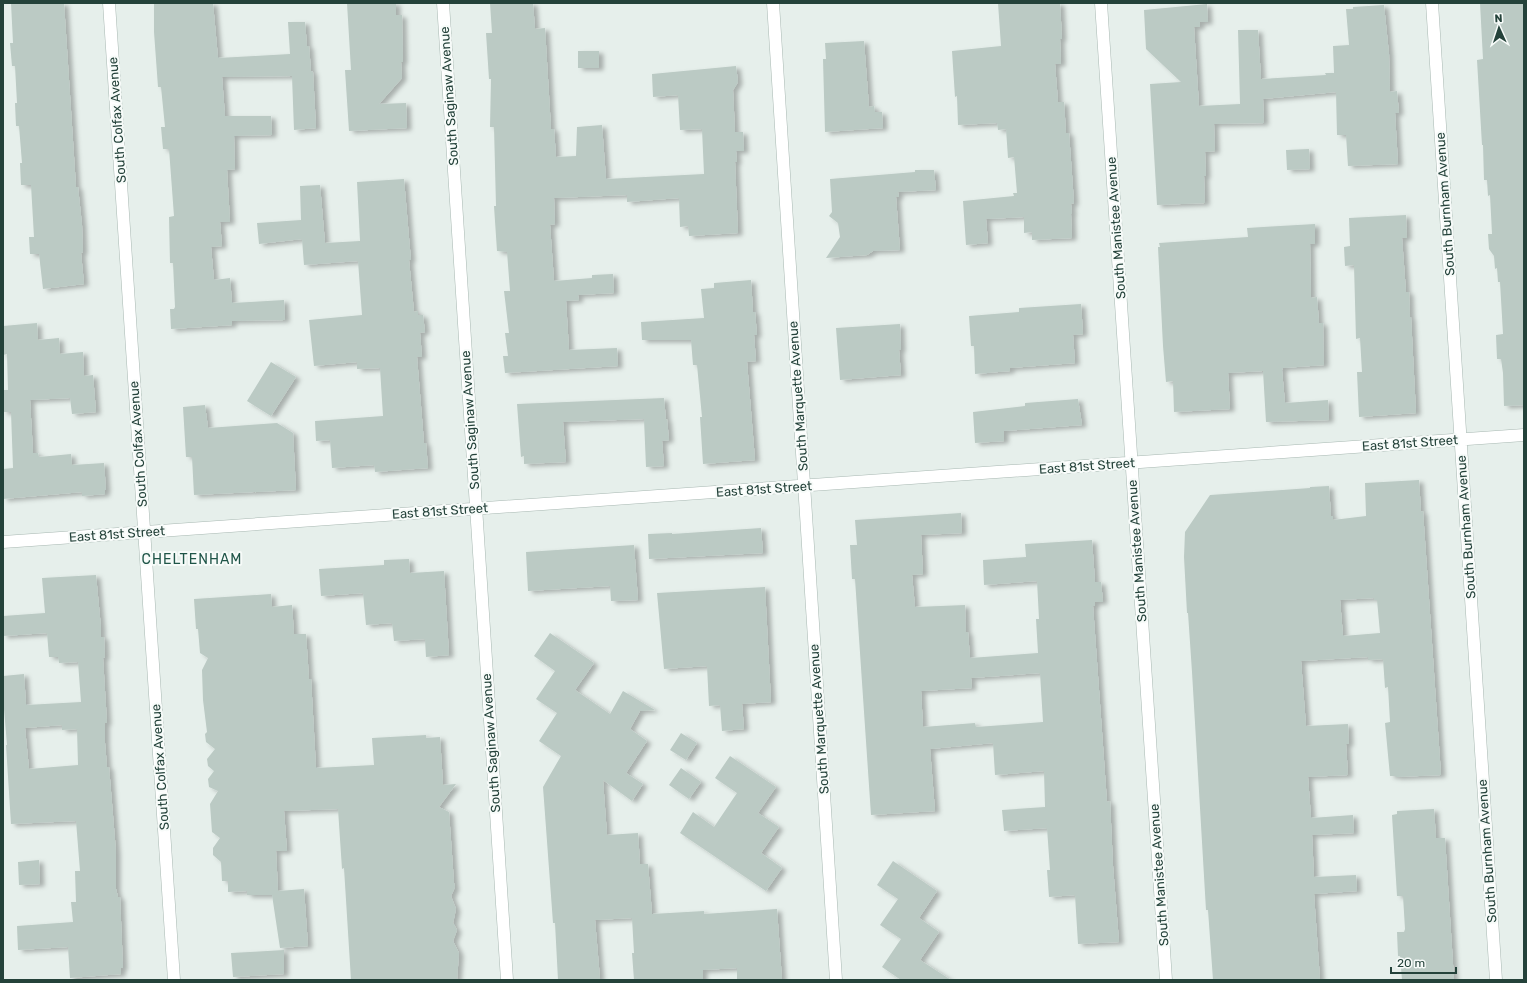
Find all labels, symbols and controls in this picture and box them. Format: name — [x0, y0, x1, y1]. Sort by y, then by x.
north arrow — [1479, 8, 1519, 48]
text: N — [1494, 12, 1503, 25]
street label: South Saginaw Avenue — [437, 26, 462, 166]
street label: South Colfax Avenue — [105, 56, 129, 184]
street label: South Burnham Avenue — [1432, 132, 1458, 276]
street label: South Manistee Avenue — [1104, 156, 1128, 300]
street label: South Marquette Avenue — [785, 320, 811, 472]
street label: South Saginaw Avenue — [458, 350, 483, 490]
street label: South Colfax Avenue — [126, 380, 150, 508]
street label: East 81st Street — [1361, 432, 1459, 454]
street label: East 81st Street — [1038, 455, 1136, 477]
street label: South Burnham Avenue — [1453, 455, 1479, 599]
street label: East 81st Street — [715, 478, 813, 500]
street label: South Manistee Avenue — [1125, 479, 1149, 623]
street label: East 81st Street — [391, 500, 489, 522]
street label: East 81st Street — [68, 523, 166, 545]
district label: CHELTENHAM — [142, 551, 242, 568]
street label: South Marquette Avenue — [806, 643, 832, 795]
street label: South Saginaw Avenue — [479, 673, 504, 813]
street label: South Colfax Avenue — [148, 703, 172, 831]
street label: South Burnham Avenue — [1474, 779, 1500, 923]
street label: South Manistee Avenue — [1147, 803, 1171, 947]
scale bar — [1391, 949, 1456, 975]
text: 20 m — [1397, 956, 1425, 970]

